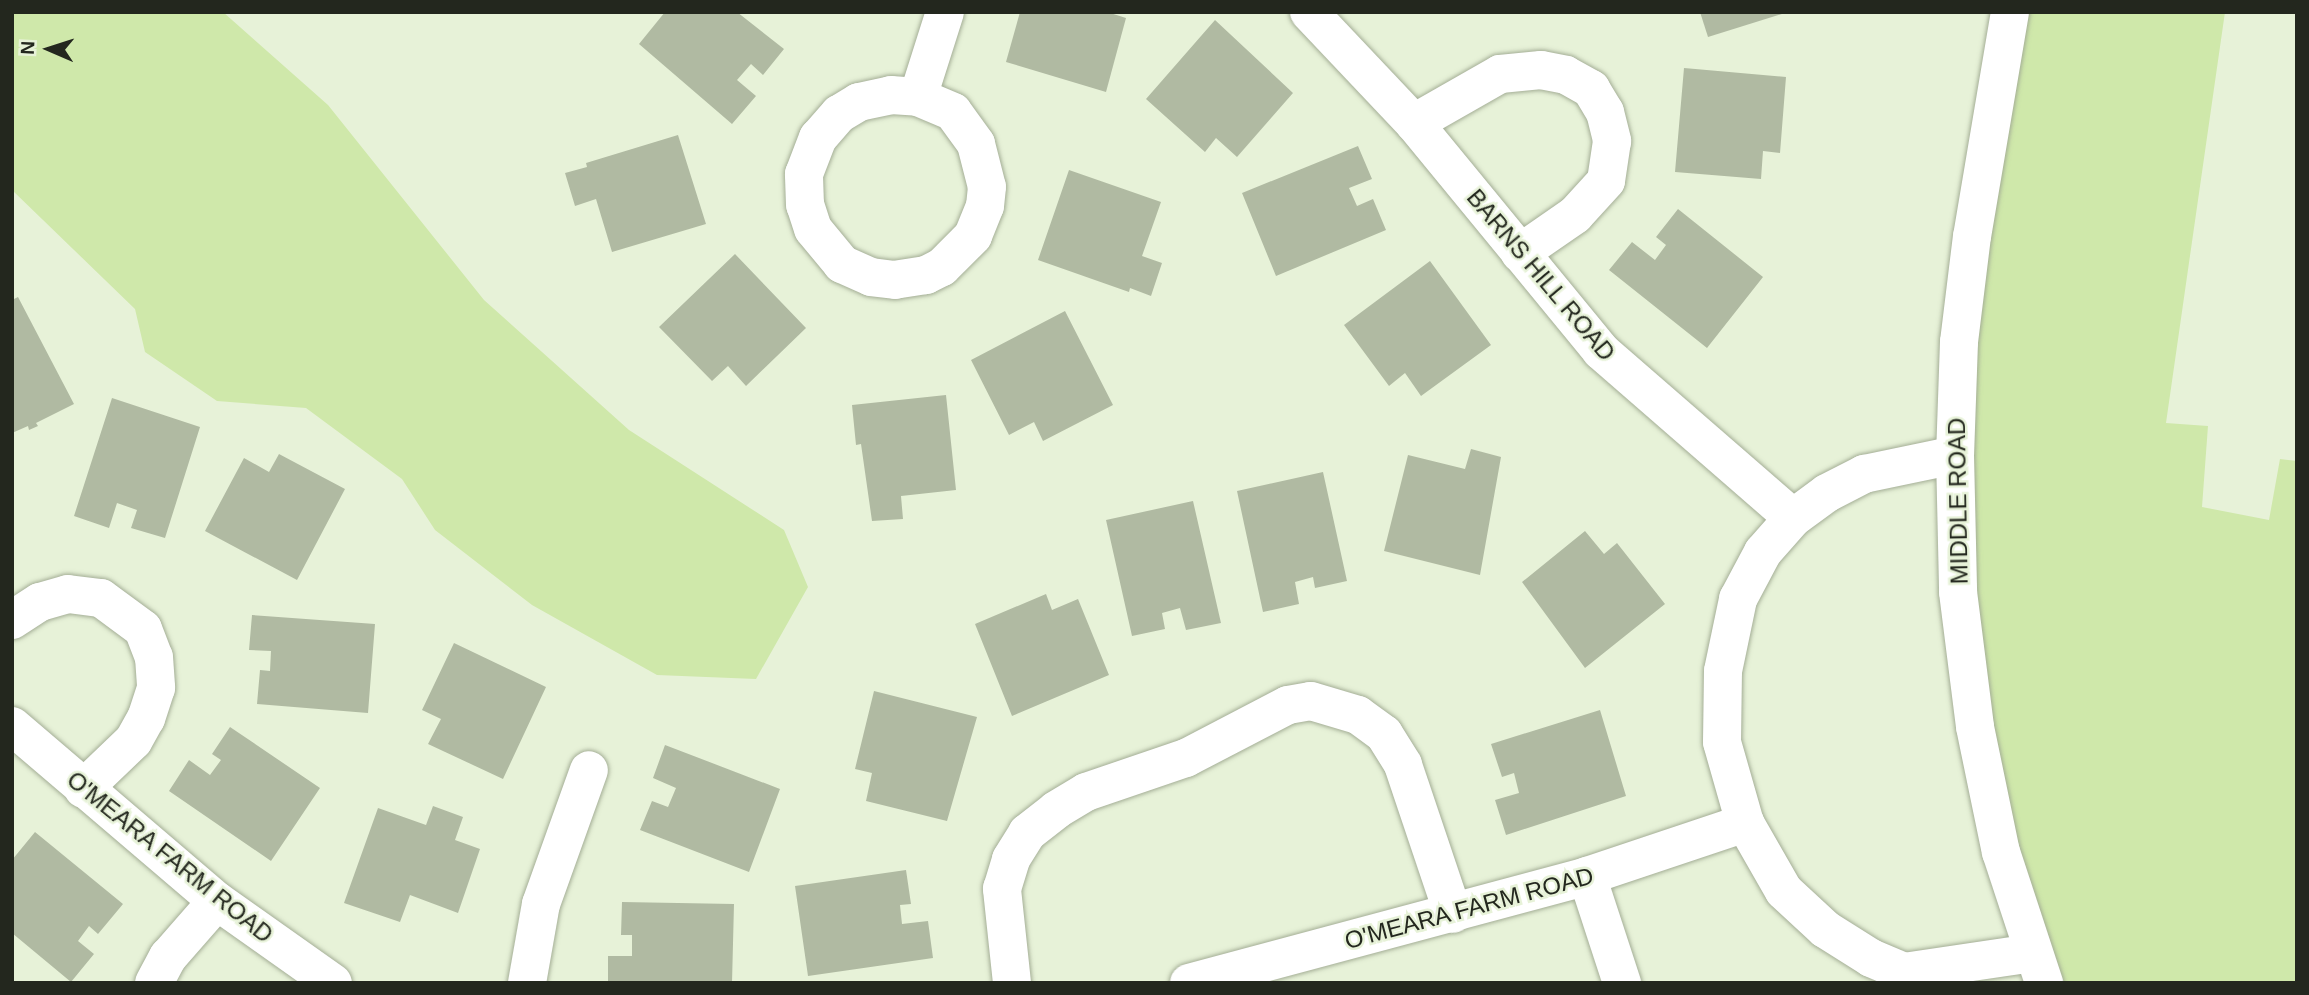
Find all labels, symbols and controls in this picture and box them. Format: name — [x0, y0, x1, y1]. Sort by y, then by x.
north arrow — [14, 14, 84, 84]
text: N — [17, 40, 38, 55]
street label: BARNS HILL ROAD — [1461, 183, 1621, 367]
street label: MIDDLE ROAD — [1942, 417, 1974, 585]
street label: O'MEARA FARM ROAD — [61, 765, 279, 949]
street label: O'MEARA FARM ROAD — [1341, 861, 1597, 955]

